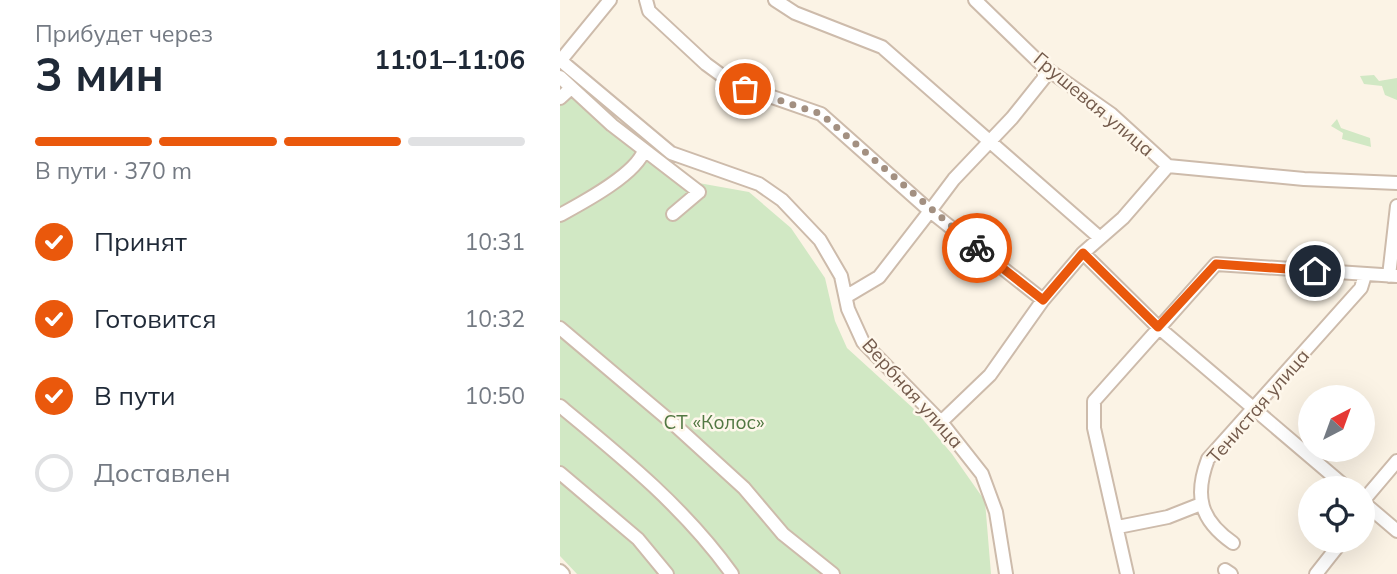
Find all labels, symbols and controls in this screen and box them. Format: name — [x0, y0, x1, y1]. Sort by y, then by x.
text: Прибудет через — [35, 19, 213, 48]
text: 11:01–11:06 — [374, 43, 525, 76]
text: 3 мин — [35, 45, 164, 103]
street label: Грушевая улица — [1029, 47, 1159, 161]
pin — [715, 59, 775, 119]
icon: bag — [726, 70, 764, 108]
text: В пути · 370 m — [35, 156, 192, 185]
courier — [942, 213, 1012, 283]
icon: check — [35, 223, 73, 261]
text: Принят — [94, 225, 187, 258]
text: 10:31 — [465, 227, 525, 256]
icon: bike — [958, 229, 996, 267]
pin — [1285, 241, 1345, 301]
icon: home — [1296, 252, 1334, 290]
icon: check — [35, 300, 73, 338]
text: Готовится — [94, 302, 217, 335]
text: 10:32 — [465, 304, 525, 333]
street label: Вербная улица — [857, 333, 969, 453]
street label: Тенистая улица — [1202, 344, 1314, 468]
icon: check — [35, 377, 73, 415]
text: В пути — [94, 379, 175, 412]
text: 10:50 — [465, 381, 525, 410]
north arrow — [1298, 385, 1376, 462]
map controls — [1298, 385, 1375, 553]
park label: СТ «Колос» — [663, 410, 765, 434]
text: Доставлен — [94, 456, 231, 489]
button: locate — [1298, 476, 1375, 553]

